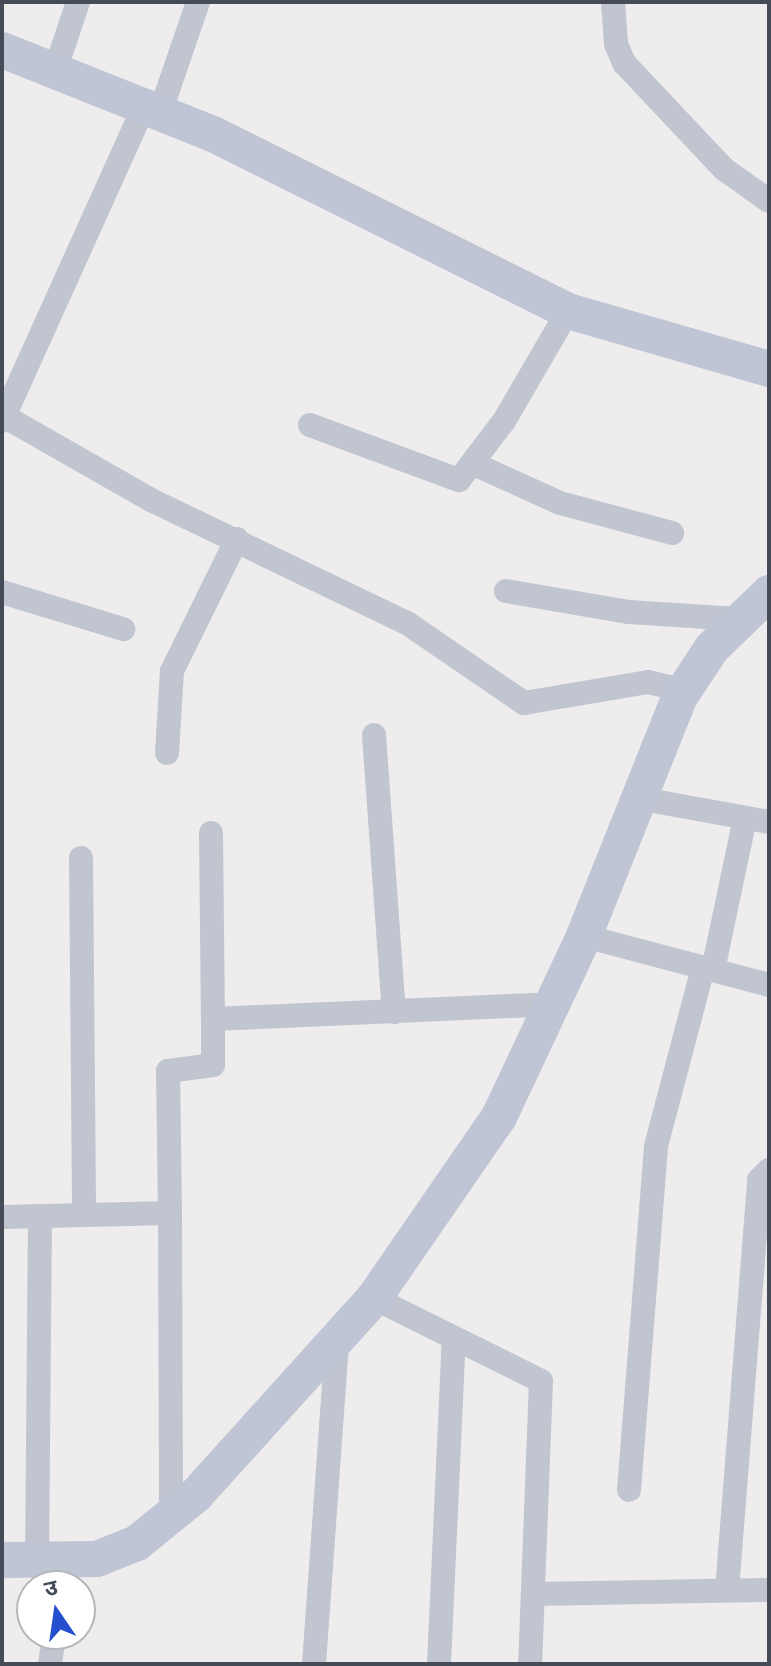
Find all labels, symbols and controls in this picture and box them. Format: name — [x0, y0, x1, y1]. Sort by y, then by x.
north arrow — [16, 1570, 96, 1650]
text: उ — [42, 1573, 60, 1603]

